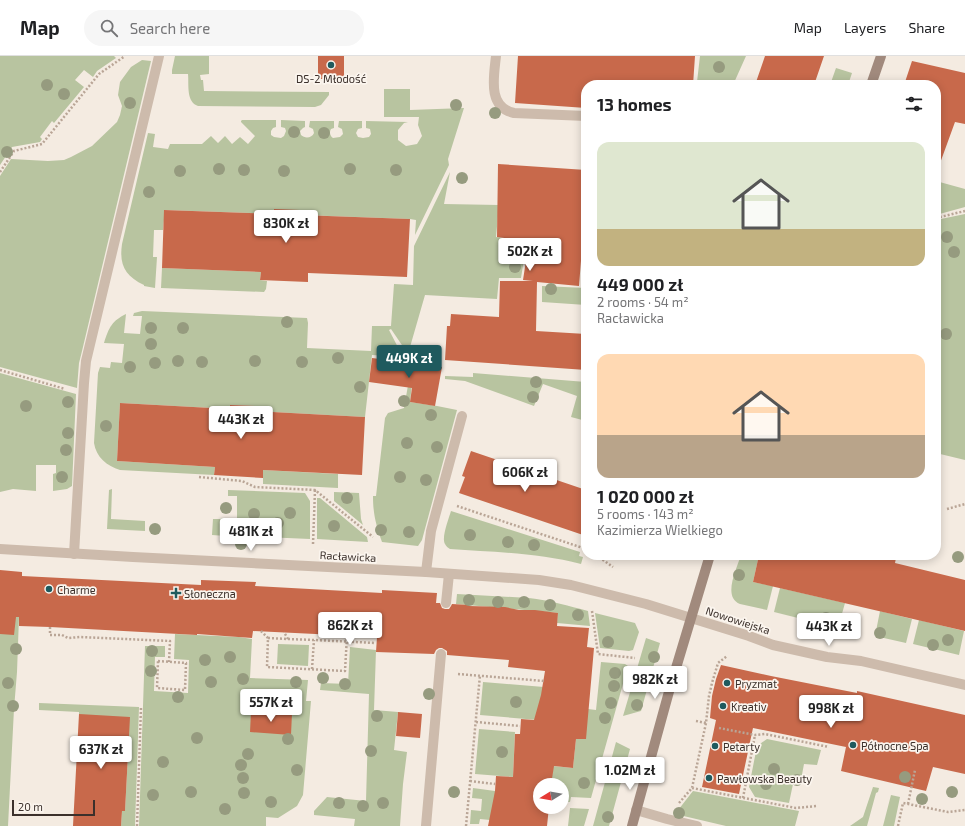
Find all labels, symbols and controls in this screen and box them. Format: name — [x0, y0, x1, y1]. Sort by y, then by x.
search box — [84, 10, 364, 46]
text: Map — [20, 16, 60, 39]
icon: search — [98, 17, 120, 39]
text: Search here — [130, 19, 210, 37]
text: Map — [794, 19, 822, 36]
text: Layers — [844, 19, 886, 36]
text: Share — [908, 19, 945, 36]
marker: DS-2 Młodość — [326, 60, 336, 70]
place label: DS-2 Młodość — [296, 72, 366, 85]
icon: filters — [903, 93, 925, 115]
text: 13 homes — [597, 94, 672, 114]
icon: home — [725, 168, 797, 240]
pin: 830K zł — [249, 210, 323, 244]
text: 830K zł — [263, 215, 309, 231]
pin: 502K zł — [493, 238, 567, 272]
text: 502K zł — [507, 243, 553, 259]
text: 449 000 zł — [597, 274, 683, 294]
text: 2 rooms · 54 m² — [597, 294, 689, 310]
text: Racławicka — [597, 310, 664, 326]
pin: 449K zł — [372, 345, 446, 379]
text: 449K zł — [386, 350, 432, 366]
icon: home — [725, 380, 797, 452]
pin: 443K zł — [204, 406, 278, 440]
text: 443K zł — [218, 411, 264, 427]
pin: 606K zł — [488, 459, 562, 493]
text: 606K zł — [502, 464, 548, 480]
text: 1 020 000 zł — [597, 486, 694, 506]
text: 5 rooms · 143 m² — [597, 506, 694, 522]
pin: 481K zł — [214, 518, 288, 552]
text: Kazimierza Wielkiego — [597, 522, 723, 538]
text: 481K zł — [229, 523, 273, 539]
street label: Racławicka — [319, 548, 377, 564]
place label: Charme — [57, 583, 96, 596]
marker: Charme — [44, 584, 54, 594]
place label: Słoneczna — [184, 587, 236, 600]
marker: Słoneczna — [171, 588, 181, 598]
street label: Nowowiejska — [704, 603, 772, 637]
pin: 862K zł — [313, 612, 387, 646]
pin: 443K zł — [792, 613, 866, 647]
text: 862K zł — [327, 617, 373, 633]
text: 443K zł — [806, 618, 852, 634]
pin: 982K zł — [618, 666, 692, 700]
text: 982K zł — [632, 671, 678, 687]
place label: Pryzmat — [735, 677, 777, 690]
marker: Pryzmat — [722, 678, 732, 688]
pin: 557K zł — [234, 689, 308, 723]
text: 557K zł — [249, 694, 293, 710]
pin: 998K zł — [794, 695, 868, 729]
place label: Kreativ — [731, 700, 767, 713]
text: 998K zł — [808, 700, 854, 716]
marker: Kreativ — [718, 701, 728, 711]
pin: 637K zł — [64, 736, 138, 770]
place label: Północne Spa — [861, 739, 929, 752]
place label: Petarty — [723, 740, 760, 753]
marker: Północne Spa — [848, 740, 858, 750]
text: 637K zł — [79, 741, 123, 757]
marker: Petarty — [710, 741, 720, 751]
pin: 1.02M zł — [589, 757, 671, 791]
text: 1.02M zł — [605, 762, 655, 778]
place label: Pawłowska Beauty — [717, 772, 812, 785]
marker: Pawłowska Beauty — [704, 773, 714, 783]
north arrow — [533, 778, 569, 814]
map controls — [533, 778, 569, 814]
scale bar — [12, 798, 95, 817]
text: 20 m — [18, 800, 43, 813]

